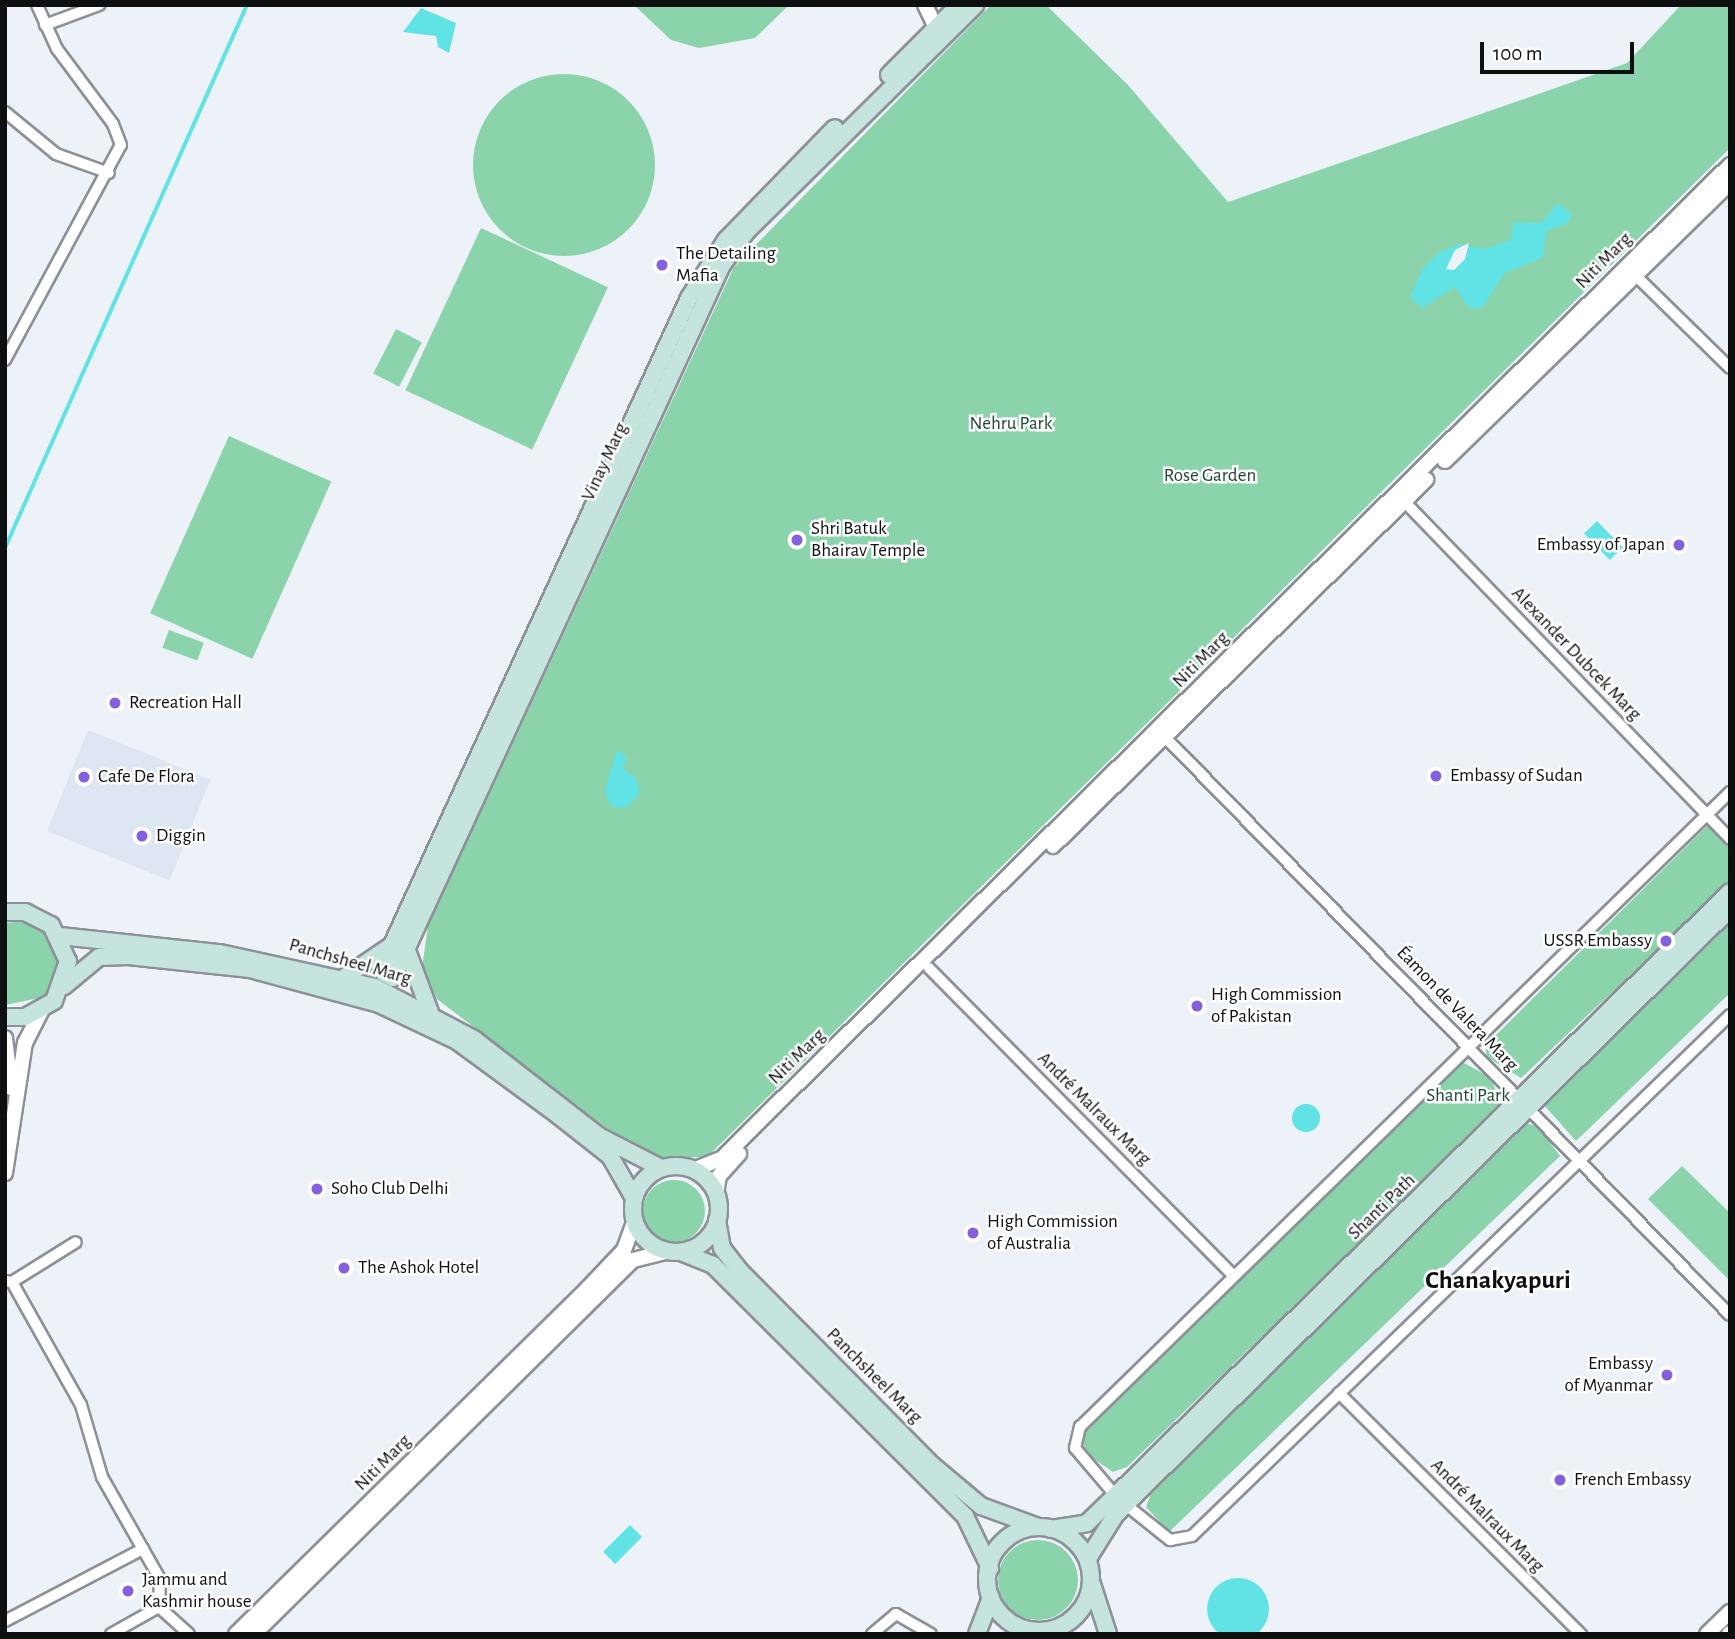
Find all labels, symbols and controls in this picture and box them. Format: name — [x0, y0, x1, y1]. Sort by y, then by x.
scale bar — [1483, 28, 1637, 72]
text: 100 m — [1493, 43, 1543, 64]
street label: Niti Marg — [1571, 228, 1637, 294]
place label: The Detailing Mafia — [676, 243, 776, 287]
marker: The Detailing Mafia — [654, 257, 670, 273]
park label: Nehru Park — [970, 413, 1052, 435]
street label: Vinay Marg — [577, 419, 633, 505]
park label: Rose Garden — [1164, 465, 1256, 487]
place label: Shri Batuk Bhairav Temple — [811, 518, 925, 562]
marker: Shri Batuk Bhairav Temple — [789, 532, 805, 548]
place label: Embassy of Japan — [1537, 534, 1665, 556]
marker: Embassy of Japan — [1671, 537, 1687, 553]
street label: Alexander Dubcek Marg — [1506, 582, 1646, 726]
street label: Niti Marg — [1168, 627, 1234, 693]
place label: Recreation Hall — [129, 692, 242, 714]
marker: Recreation Hall — [107, 695, 123, 711]
place label: Embassy of Sudan — [1450, 765, 1583, 787]
place label: Cafe De Flora — [98, 766, 195, 788]
marker: Embassy of Sudan — [1428, 768, 1444, 784]
marker: Cafe De Flora — [76, 769, 92, 785]
place label: Diggin — [156, 825, 206, 847]
marker: Diggin — [134, 828, 150, 844]
place label: USSR Embassy — [1544, 930, 1652, 952]
marker: USSR Embassy — [1658, 933, 1674, 949]
street label: Panchsheel Marg — [286, 934, 414, 990]
street label: Éamon de Valera Marg — [1392, 942, 1522, 1076]
place label: High Commission of Pakistan — [1211, 984, 1342, 1028]
marker: High Commission of Pakistan — [1189, 998, 1205, 1014]
street label: Niti Marg — [764, 1024, 830, 1090]
street label: André Malraux Marg — [1032, 1047, 1156, 1171]
park label: Shanti Park — [1426, 1085, 1510, 1107]
street label: Shanti Path — [1344, 1169, 1420, 1245]
place label: Soho Club Delhi — [331, 1178, 449, 1200]
marker: Soho Club Delhi — [309, 1181, 325, 1197]
place label: High Commission of Australia — [987, 1211, 1118, 1255]
marker: High Commission of Australia — [965, 1225, 981, 1241]
place label: The Ashok Hotel — [358, 1257, 479, 1279]
marker: The Ashok Hotel — [336, 1260, 352, 1276]
district label: Chanakyapuri — [1425, 1265, 1571, 1297]
street label: Panchsheel Marg — [821, 1323, 927, 1429]
place label: Embassy of Myanmar — [1565, 1353, 1653, 1397]
marker: Embassy of Myanmar — [1659, 1367, 1675, 1383]
street label: Niti Marg — [350, 1430, 416, 1496]
street label: André Malraux Marg — [1425, 1454, 1549, 1578]
place label: French Embassy — [1574, 1469, 1691, 1491]
marker: French Embassy — [1552, 1472, 1568, 1488]
place label: Jammu and Kashmir house — [142, 1569, 251, 1613]
marker: Jammu and Kashmir house — [120, 1583, 136, 1599]

